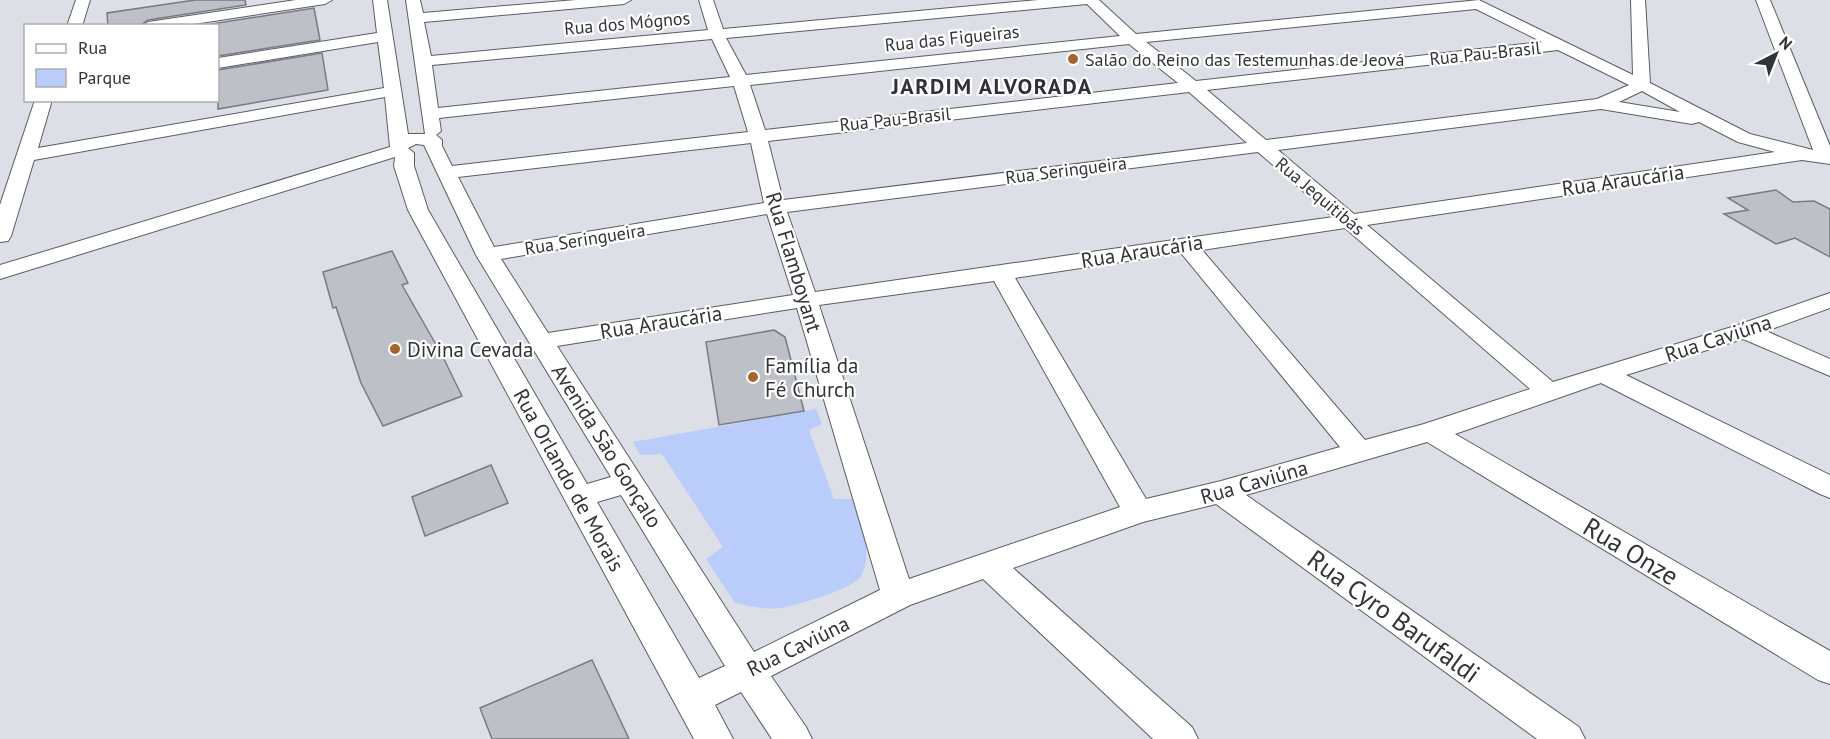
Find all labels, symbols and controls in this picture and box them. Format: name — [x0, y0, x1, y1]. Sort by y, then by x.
street label: Rua dos Mógnos — [563, 6, 691, 40]
street label: Rua das Figueiras — [884, 20, 1020, 56]
legend — [24, 24, 219, 102]
north arrow — [1746, 24, 1806, 84]
text: N — [1775, 32, 1797, 54]
text: Rua — [78, 36, 107, 59]
street label: Rua Pau-Brasil — [1428, 36, 1542, 70]
place label: Salão do Reino das Testemunhas de Jeová — [1085, 48, 1404, 71]
marker: Salão do Reino das Testemunhas de Jeová — [1066, 52, 1080, 66]
text: Parque — [78, 66, 131, 89]
district label: JARDIM ALVORADA — [890, 72, 1093, 100]
street label: Rua Pau-Brasil — [838, 102, 952, 136]
street label: Rua Seringueira — [1004, 151, 1128, 189]
street label: Rua Jequitibás — [1271, 152, 1369, 240]
street label: Rua Araucária — [1560, 158, 1686, 202]
street label: Rua Flamboyant — [760, 189, 828, 335]
street label: Rua Seringueira — [523, 218, 647, 260]
street label: Rua Araucária — [1079, 228, 1205, 274]
street label: Rua Araucária — [598, 299, 724, 345]
street label: Rua Caviúna — [1661, 308, 1775, 368]
place label: Divina Cevada — [407, 336, 533, 363]
marker: Divina Cevada — [388, 342, 402, 356]
place label: Família da Fé Church — [765, 352, 858, 403]
street label: Avenida São Gonçalo — [546, 359, 668, 533]
marker: Família da Fé Church — [746, 370, 760, 384]
street label: Rua Orlando de Morais — [508, 384, 630, 576]
street label: Rua Caviúna — [1197, 454, 1311, 510]
street label: Rua Onze — [1577, 510, 1685, 592]
street label: Rua Cyro Barufaldi — [1301, 542, 1487, 690]
street label: Rua Caviúna — [742, 610, 854, 682]

